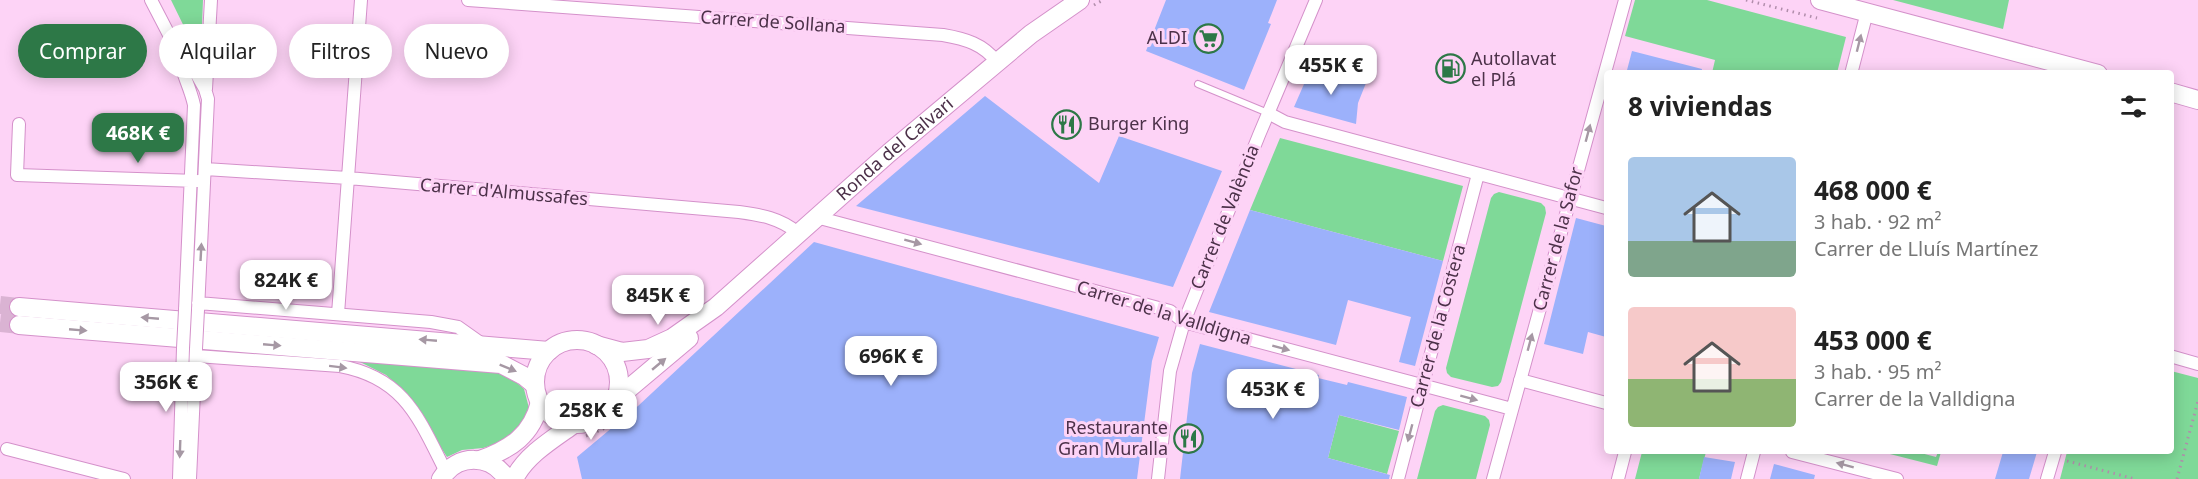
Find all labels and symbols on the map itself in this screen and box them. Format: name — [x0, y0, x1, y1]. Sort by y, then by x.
street label: Carrer de Sollana — [700, 4, 846, 38]
supermarket icon: ALDI — [1192, 22, 1224, 54]
place label: ALDI — [1147, 25, 1187, 49]
one-way arrow — [1855, 34, 1864, 52]
pin: 455K € — [1282, 45, 1380, 96]
place label: Autollavat el Plá — [1471, 46, 1557, 91]
fuel station icon: Autollavat el Plá — [1434, 53, 1466, 85]
street label: Ronda del Calvari — [831, 91, 958, 205]
restaurant icon: Burger King — [1051, 108, 1083, 140]
place label: Burger King — [1088, 111, 1189, 135]
pin: 468K € — [89, 113, 187, 164]
one-way arrow — [1584, 124, 1593, 142]
street label: Carrer de València — [1184, 141, 1264, 293]
street label: Carrer de la Safor — [1526, 164, 1588, 313]
street label: Carrer d'Almussafes — [419, 172, 589, 210]
one-way arrow — [904, 238, 922, 248]
street label: Carrer de la Costera — [1404, 241, 1470, 410]
one-way arrow — [197, 242, 206, 261]
pin: 824K € — [237, 260, 335, 311]
street label: Carrer de la Valldigna — [1074, 274, 1255, 350]
pin: 845K € — [609, 275, 707, 326]
one-way arrow — [140, 313, 159, 322]
one-way arrow — [68, 325, 87, 335]
one-way arrow — [1526, 332, 1536, 351]
one-way arrow — [418, 335, 437, 345]
pin: 696K € — [842, 336, 940, 387]
one-way arrow — [263, 341, 282, 350]
one-way arrow — [1272, 344, 1290, 353]
one-way arrow — [651, 357, 667, 370]
pin: 356K € — [117, 362, 215, 413]
one-way arrow — [329, 362, 348, 371]
one-way arrow — [499, 363, 517, 373]
pin: 453K € — [1224, 369, 1322, 420]
pin: 258K € — [542, 390, 640, 441]
one-way arrow — [1460, 393, 1479, 403]
place label: Restaurante Gran Muralla — [1058, 415, 1168, 460]
restaurant icon: Restaurante Gran Muralla — [1173, 422, 1205, 454]
one-way arrow — [1404, 424, 1414, 442]
one-way arrow — [175, 439, 185, 458]
one-way arrow — [1836, 460, 1854, 470]

